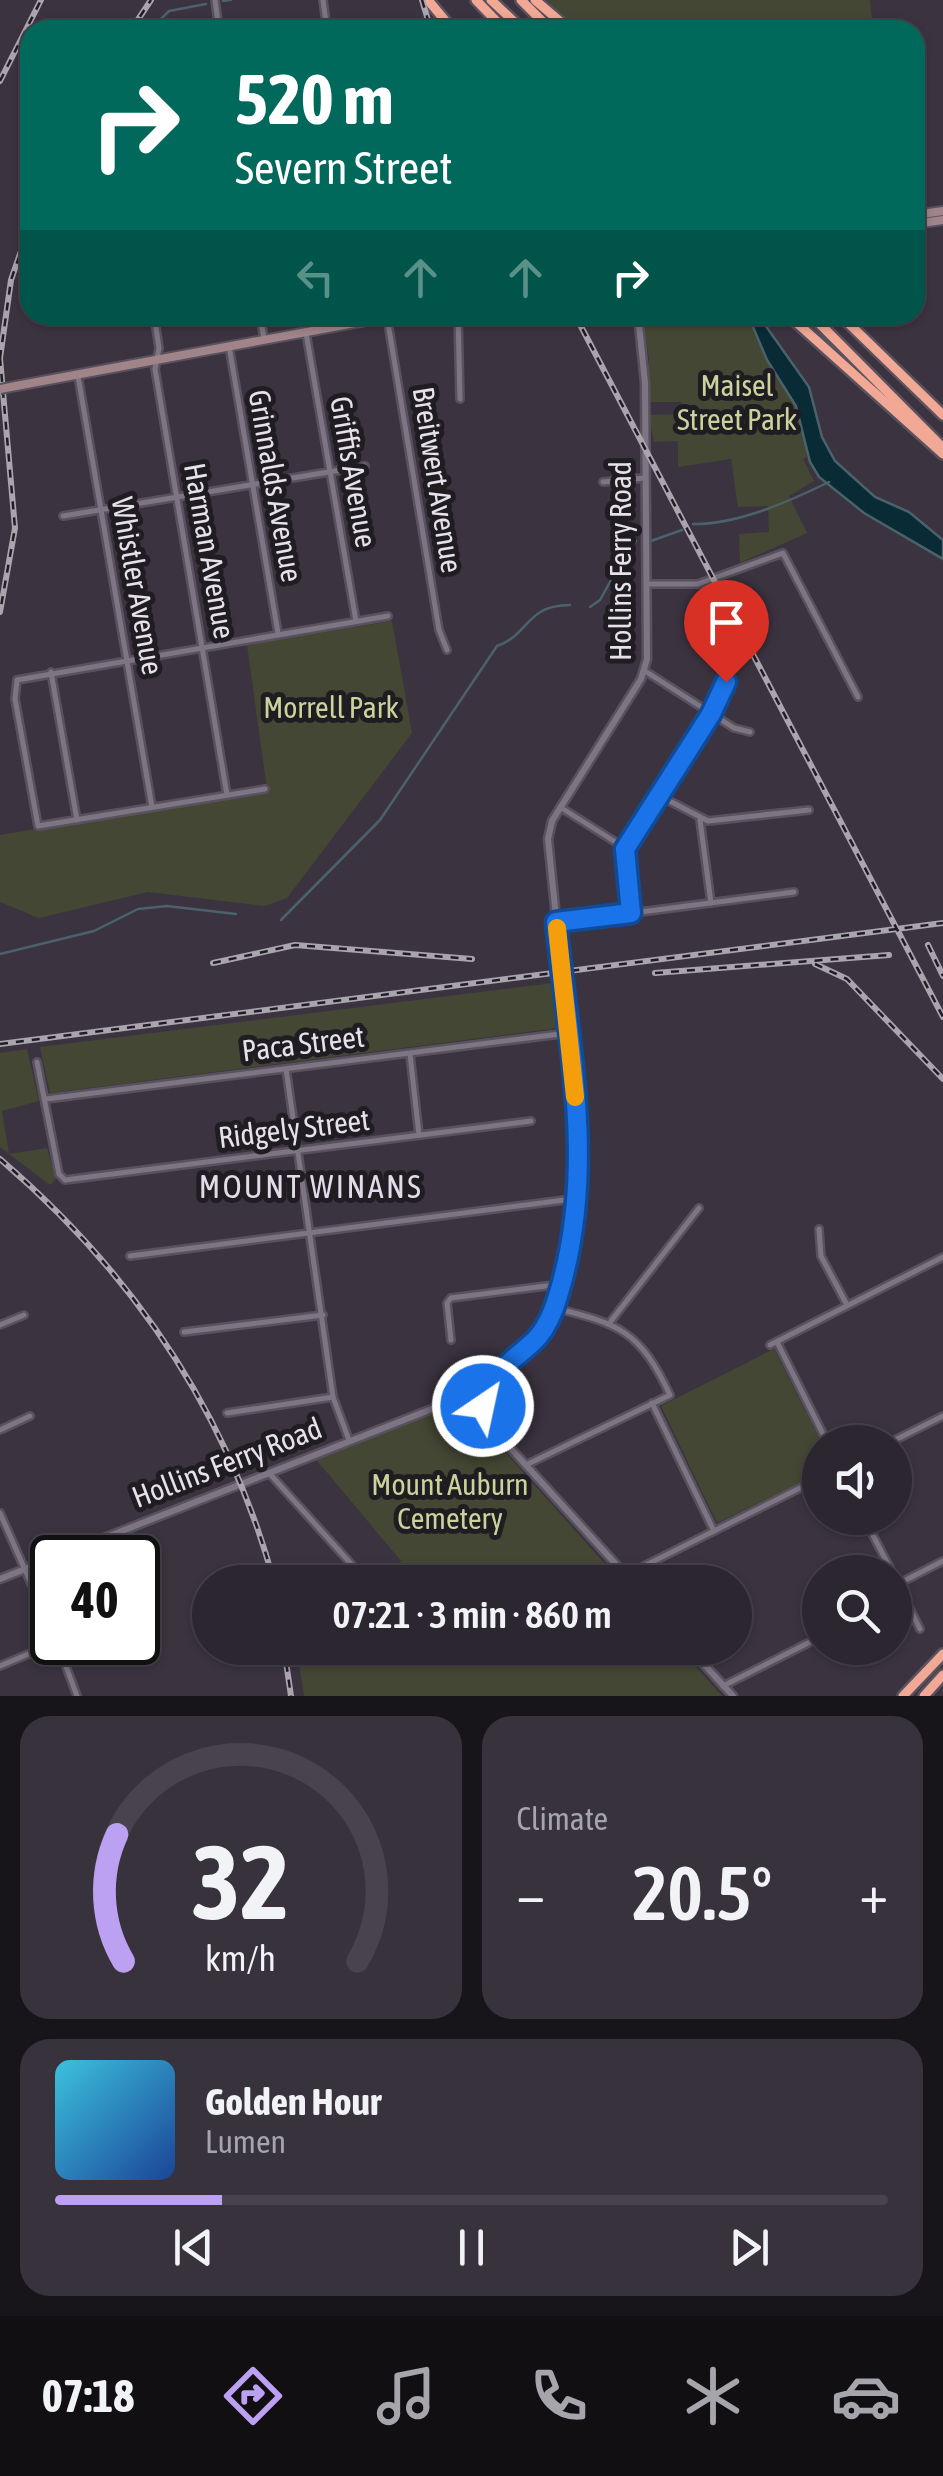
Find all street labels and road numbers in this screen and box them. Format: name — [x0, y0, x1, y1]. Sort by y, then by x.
street label: Breitwert Avenue — [407, 384, 469, 575]
street label: Grinnalds Avenue — [242, 387, 310, 584]
street label: Griffis Avenue — [324, 394, 384, 550]
street label: Harman Avenue — [178, 460, 242, 641]
street label: Hollins Ferry Road — [603, 461, 637, 661]
street label: Whistler Avenue — [106, 494, 170, 677]
street label: Paca Street — [240, 1019, 366, 1067]
street label: Ridgely Street — [216, 1102, 371, 1154]
street label: Hollins Ferry Road — [127, 1410, 326, 1514]

